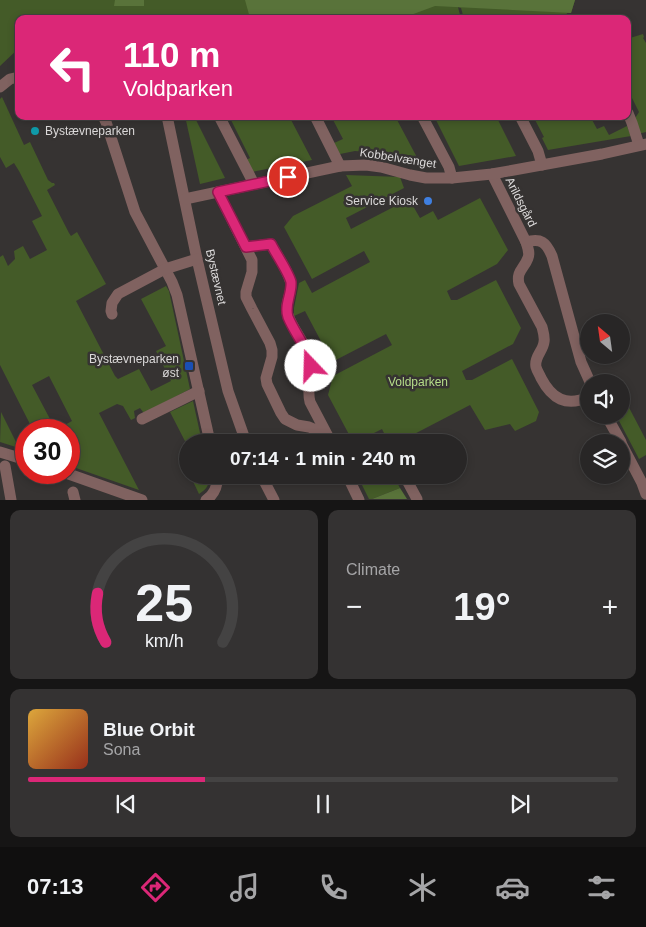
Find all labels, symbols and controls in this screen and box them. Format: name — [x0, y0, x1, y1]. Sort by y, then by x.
icon: left — [40, 35, 105, 100]
text: 110 m — [123, 35, 220, 74]
text: Voldparken — [123, 76, 233, 101]
place label: Bystævneparken — [45, 124, 135, 138]
marker: Bystævneparken — [29, 125, 41, 137]
street label: Kobbelvænget — [359, 145, 438, 171]
pin — [267, 156, 309, 198]
icon: arrive — [274, 163, 302, 191]
street label: Arildsgård — [502, 175, 540, 229]
place label: Service Kiosk — [345, 194, 419, 208]
marker: Service Kiosk — [422, 195, 434, 207]
street label: Bystævnet — [203, 248, 229, 307]
north arrow — [580, 314, 630, 364]
map controls — [580, 314, 630, 484]
position arrow — [284, 339, 336, 391]
place label: Bystævneparken øst — [89, 352, 180, 380]
marker: Bystævneparken øst — [183, 360, 195, 372]
button: sound — [580, 374, 630, 424]
park label: Voldparken — [388, 375, 448, 389]
speed limit sign: 30 — [15, 419, 80, 484]
button: layers — [580, 434, 630, 484]
text: 07:14 · 1 min · 240 m — [230, 448, 416, 469]
text: Climate — [346, 561, 400, 578]
text: 25 — [135, 574, 193, 632]
text: 19° — [453, 586, 511, 628]
text: − — [346, 591, 362, 622]
text: + — [602, 591, 618, 622]
text: km/h — [145, 631, 183, 651]
text: Blue Orbit — [103, 719, 195, 740]
text: Sona — [103, 741, 140, 758]
icon: previous — [112, 790, 140, 818]
icon: pause — [309, 790, 337, 818]
icon: next — [506, 790, 534, 818]
icon: directions — [138, 870, 173, 905]
icon: music — [227, 870, 262, 905]
icon: phone — [316, 870, 351, 905]
icon: climate — [405, 870, 440, 905]
icon: car — [495, 870, 530, 905]
icon: filters — [584, 870, 619, 905]
text: 07:13 — [27, 874, 83, 899]

